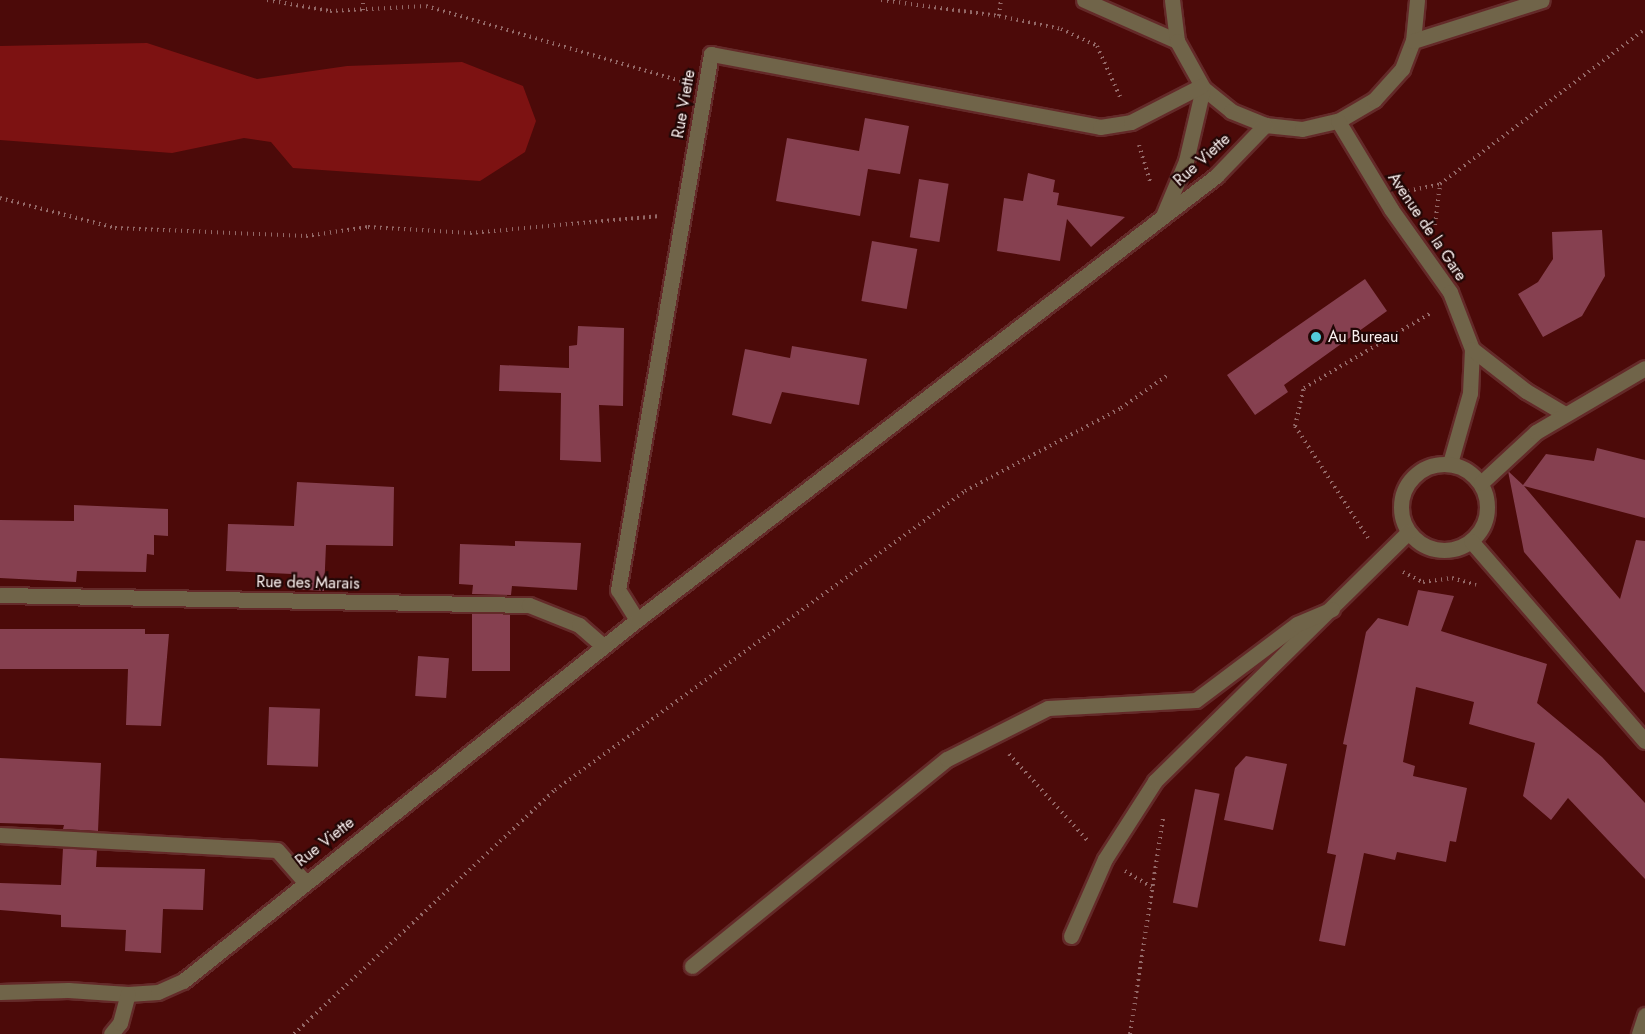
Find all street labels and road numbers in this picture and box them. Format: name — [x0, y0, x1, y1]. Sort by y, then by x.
street label: Rue Viette — [669, 68, 699, 140]
street label: Rue Viette — [1170, 130, 1234, 190]
street label: Avenue de la Gare — [1384, 169, 1470, 285]
street label: Rue des Marais — [256, 572, 360, 594]
street label: Rue Viette — [292, 813, 358, 871]

